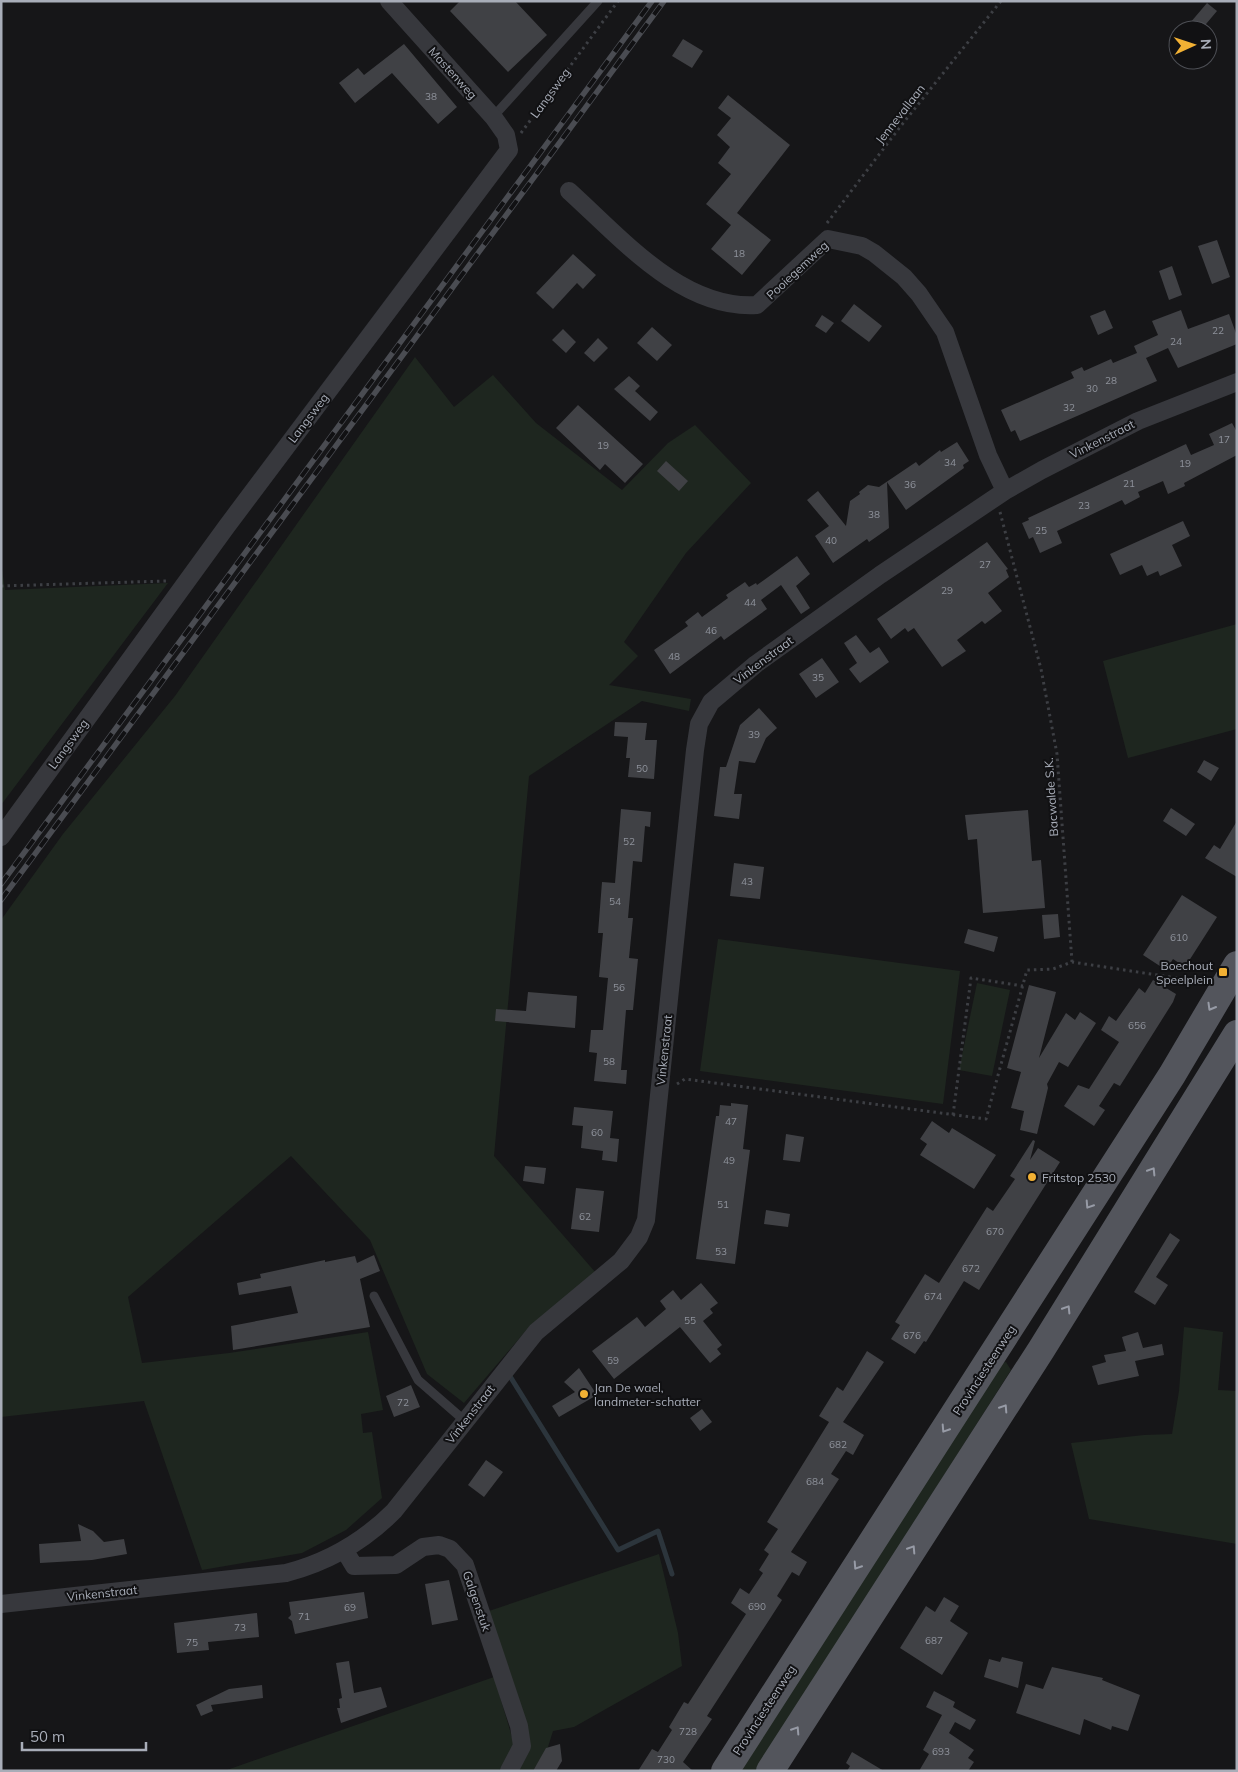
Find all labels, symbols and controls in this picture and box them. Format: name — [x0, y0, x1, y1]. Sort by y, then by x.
north arrow — [1168, 20, 1218, 70]
text: N — [1197, 39, 1215, 50]
street label: Mastenweg — [426, 44, 480, 102]
street label: Langsweg — [527, 65, 573, 121]
street label: Jennevallaan — [872, 81, 928, 147]
house number: 38 — [425, 90, 437, 103]
street label: Pooiegemweg — [763, 238, 831, 302]
house number: 18 — [733, 247, 745, 260]
house number: 22 — [1212, 324, 1224, 337]
house number: 24 — [1170, 335, 1182, 348]
house number: 28 — [1105, 374, 1117, 387]
house number: 30 — [1086, 382, 1098, 395]
street label: Langsweg — [285, 390, 331, 446]
house number: 32 — [1063, 401, 1075, 414]
street label: Vinkenstraat — [1067, 416, 1137, 462]
house number: 17 — [1218, 433, 1230, 446]
house number: 19 — [597, 439, 609, 452]
house number: 34 — [944, 456, 956, 469]
house number: 19 — [1179, 457, 1191, 470]
house number: 21 — [1123, 477, 1135, 490]
house number: 36 — [904, 478, 916, 491]
house number: 23 — [1078, 499, 1090, 512]
house number: 38 — [868, 508, 880, 521]
house number: 25 — [1035, 524, 1047, 537]
house number: 40 — [825, 534, 837, 547]
house number: 27 — [979, 558, 991, 571]
house number: 29 — [941, 584, 953, 597]
house number: 44 — [744, 596, 756, 609]
house number: 46 — [705, 624, 717, 637]
street label: Vinkenstraat — [730, 633, 796, 687]
house number: 48 — [668, 650, 680, 663]
house number: 35 — [812, 671, 824, 684]
street label: Langsweg — [45, 716, 91, 772]
house number: 39 — [748, 728, 760, 741]
street label: Bacwalde S.K. — [1041, 757, 1061, 837]
house number: 50 — [636, 762, 648, 775]
house number: 52 — [623, 835, 635, 848]
house number: 43 — [741, 875, 753, 888]
house number: 54 — [609, 895, 621, 908]
house number: 610 — [1170, 931, 1188, 944]
place label: Boechout Speelplein — [1156, 958, 1213, 987]
marker: Boechout Speelplein — [1217, 966, 1229, 978]
house number: 56 — [613, 981, 625, 994]
one-way arrow — [1207, 1001, 1217, 1010]
street label: Vinkenstraat — [653, 1014, 675, 1086]
house number: 656 — [1128, 1019, 1146, 1032]
house number: 58 — [603, 1055, 615, 1068]
house number: 47 — [725, 1115, 737, 1128]
house number: 60 — [591, 1126, 603, 1139]
house number: 49 — [723, 1154, 735, 1167]
one-way arrow — [1146, 1167, 1156, 1176]
place label: Fritstop 2530 — [1042, 1170, 1116, 1185]
marker: Fritstop 2530 — [1026, 1171, 1038, 1183]
house number: 51 — [717, 1198, 729, 1211]
one-way arrow — [1086, 1200, 1096, 1209]
house number: 62 — [579, 1210, 591, 1223]
house number: 670 — [986, 1225, 1004, 1238]
house number: 53 — [715, 1245, 727, 1258]
house number: 672 — [962, 1262, 980, 1275]
house number: 674 — [924, 1290, 942, 1303]
one-way arrow — [1060, 1305, 1070, 1314]
house number: 55 — [684, 1314, 696, 1327]
street label: Provinciesteenweg — [949, 1322, 1019, 1418]
house number: 676 — [903, 1329, 921, 1342]
house number: 59 — [607, 1354, 619, 1367]
place label: Jan De wael, landmeter-schatter — [594, 1380, 701, 1409]
street label: Vinkenstraat — [442, 1381, 498, 1447]
marker: Jan De wael, landmeter-schatter — [578, 1388, 590, 1400]
house number: 72 — [397, 1396, 409, 1409]
one-way arrow — [997, 1404, 1007, 1413]
one-way arrow — [942, 1424, 952, 1433]
house number: 682 — [829, 1438, 847, 1451]
house number: 684 — [806, 1475, 824, 1488]
one-way arrow — [906, 1545, 916, 1554]
one-way arrow — [854, 1560, 864, 1569]
street label: Galgenstuk — [460, 1569, 495, 1634]
street label: Vinkenstraat — [66, 1582, 138, 1604]
house number: 690 — [748, 1600, 766, 1613]
house number: 69 — [344, 1601, 356, 1614]
house number: 71 — [298, 1610, 310, 1623]
house number: 73 — [234, 1621, 246, 1634]
house number: 687 — [925, 1634, 943, 1647]
house number: 75 — [186, 1636, 198, 1649]
street label: Provinciesteenweg — [729, 1662, 799, 1758]
scale bar — [22, 1720, 146, 1752]
house number: 728 — [679, 1725, 697, 1738]
one-way arrow — [790, 1726, 799, 1735]
text: 50 m — [30, 1727, 65, 1746]
house number: 693 — [932, 1745, 950, 1758]
house number: 730 — [657, 1753, 675, 1766]

